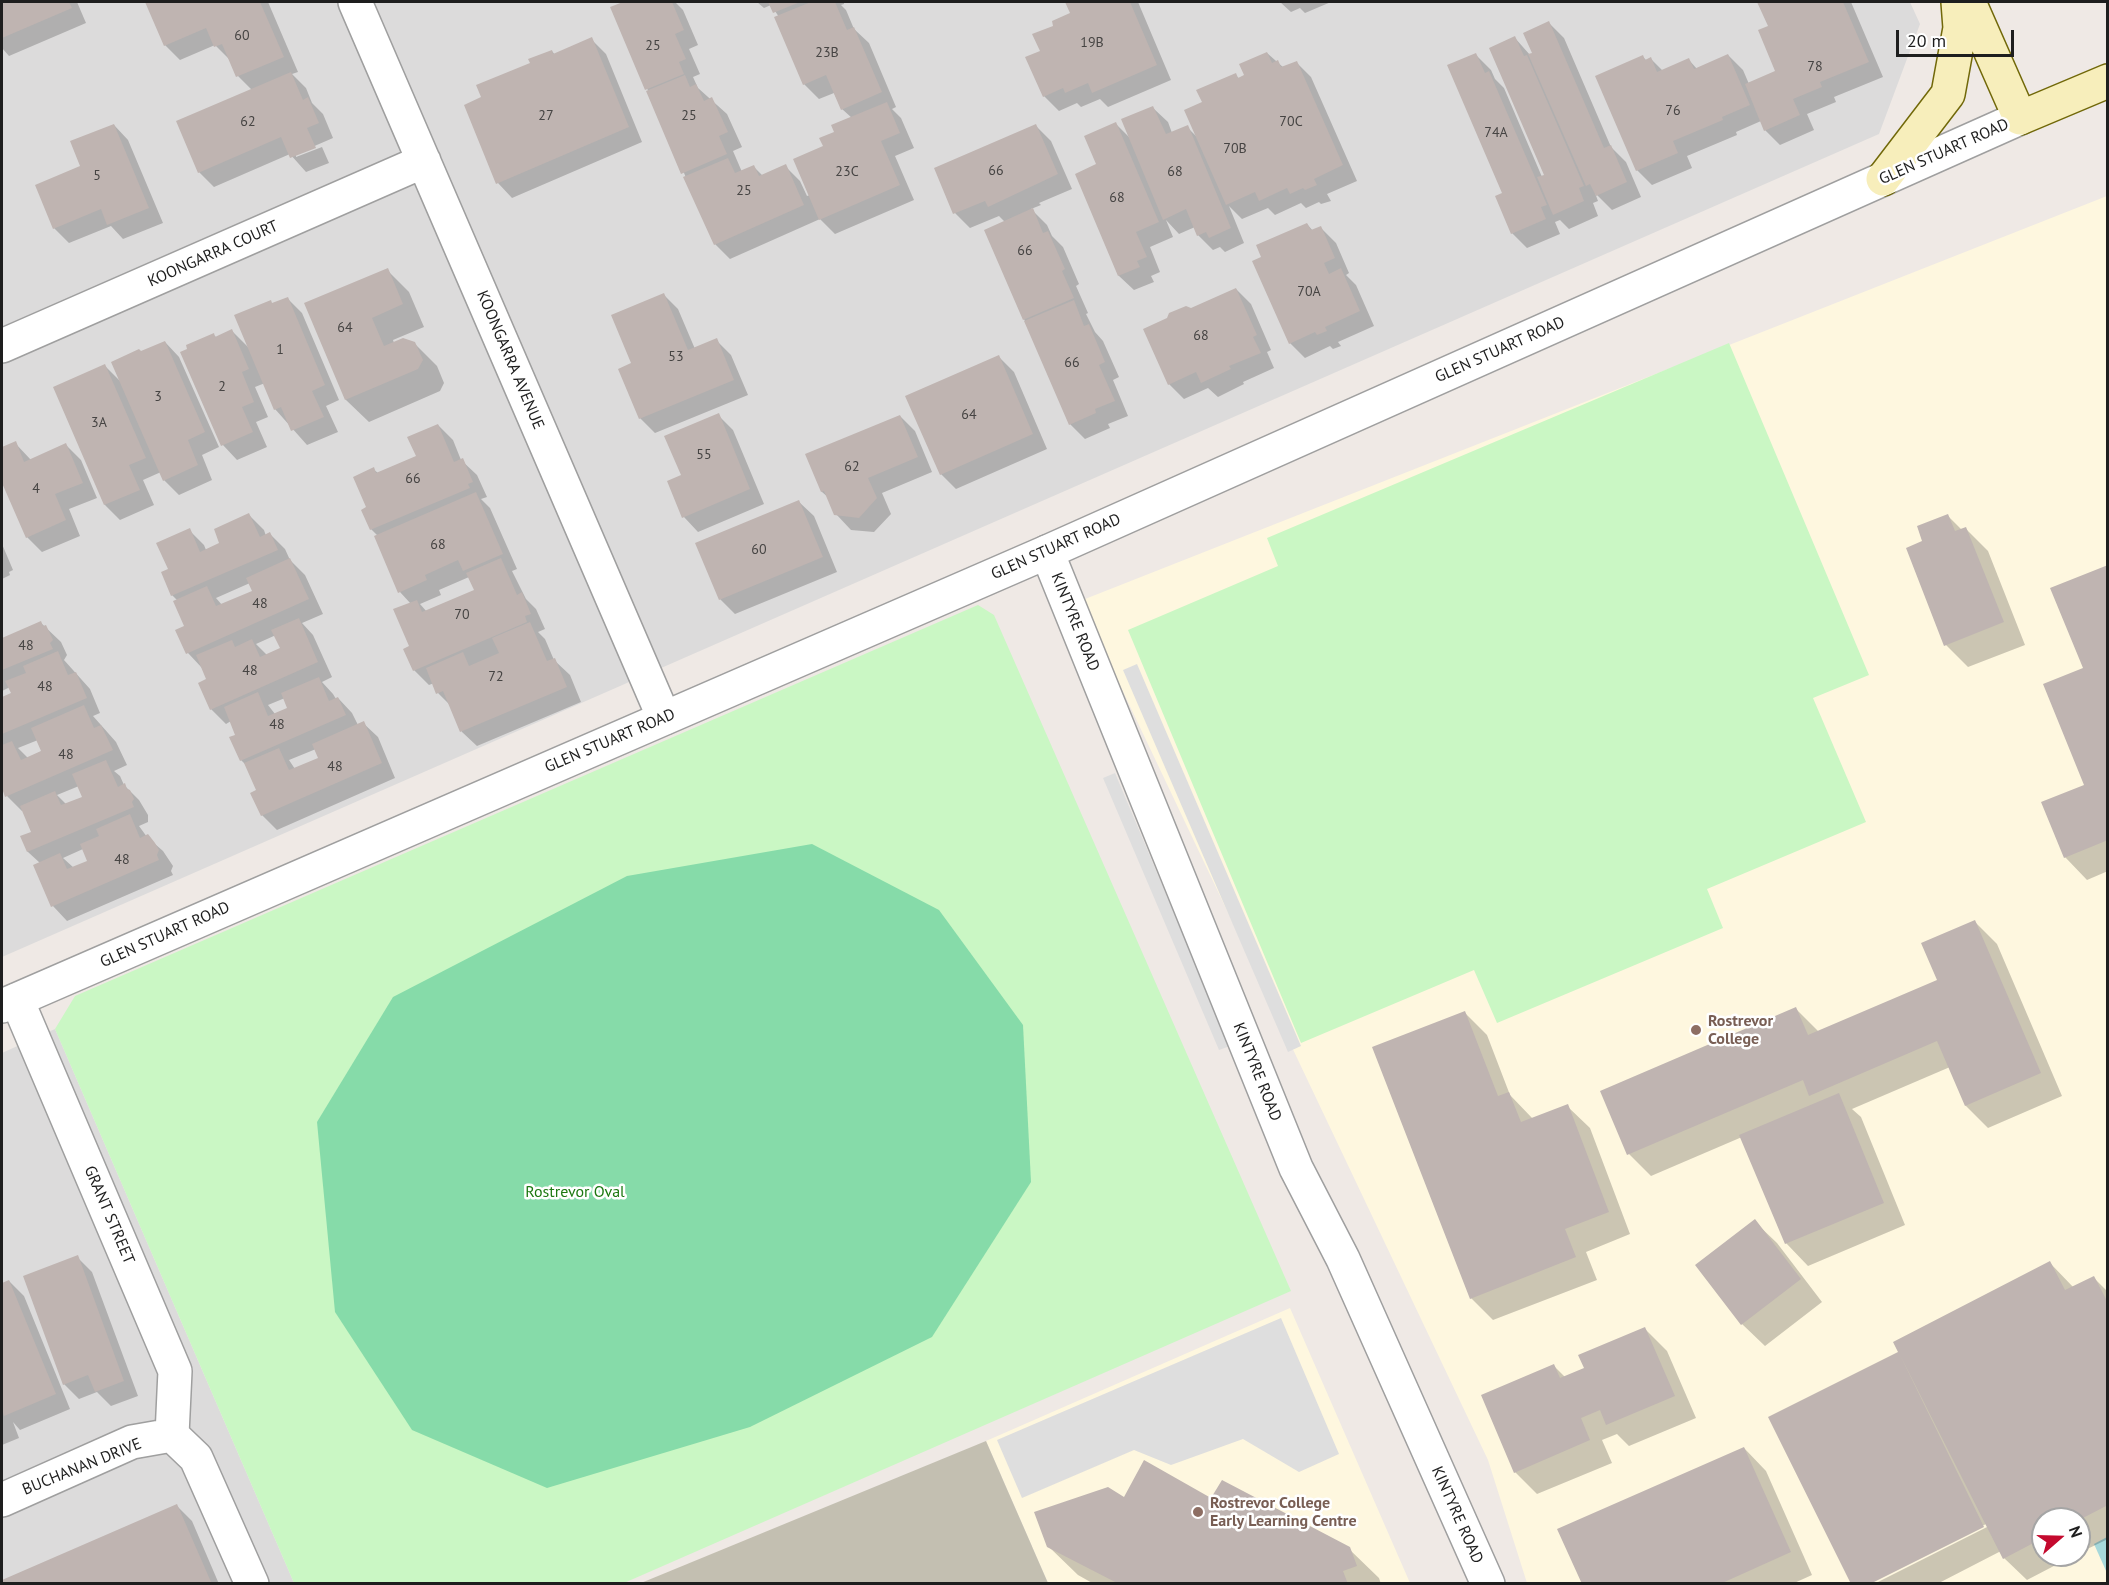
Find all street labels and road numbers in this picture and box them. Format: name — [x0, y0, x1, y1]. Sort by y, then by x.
street label: GLEN STUART ROAD — [1876, 115, 2012, 189]
street label: KOONGARRA COURT — [145, 217, 281, 291]
street label: KOONGARRA AVENUE — [472, 288, 548, 432]
street label: GLEN STUART ROAD — [1432, 313, 1568, 387]
street label: GLEN STUART ROAD — [988, 510, 1124, 584]
street label: KINTYRE ROAD — [1047, 570, 1103, 674]
street label: GLEN STUART ROAD — [542, 705, 678, 777]
street label: GLEN STUART ROAD — [97, 898, 233, 972]
street label: KINTYRE ROAD — [1229, 1020, 1285, 1124]
street label: GRANT STREET — [80, 1163, 138, 1267]
street label: BUCHANAN DRIVE — [20, 1434, 144, 1500]
street label: KINTYRE ROAD — [1427, 1463, 1487, 1567]

